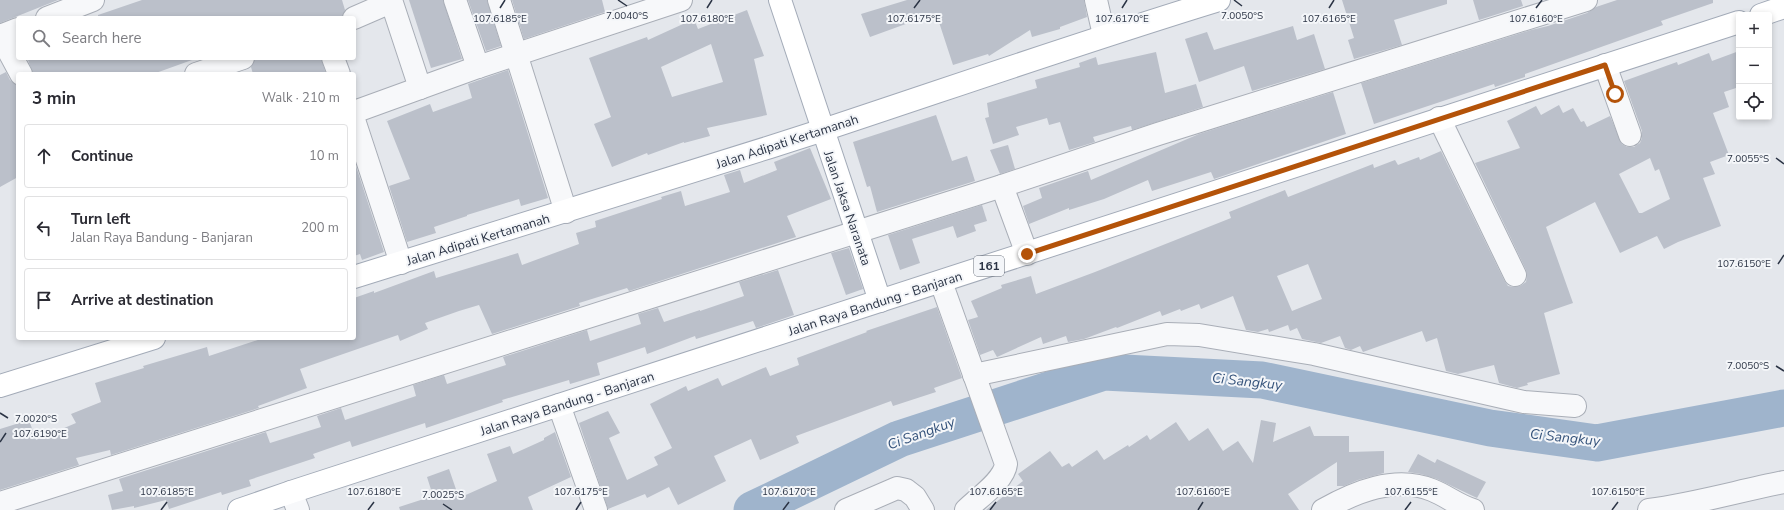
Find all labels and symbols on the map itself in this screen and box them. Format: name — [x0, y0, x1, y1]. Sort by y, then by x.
text: 7.0040°S — [606, 9, 648, 23]
text: 7.0050°S — [1221, 9, 1263, 23]
text: 107.6185°E — [473, 12, 527, 26]
text: 107.6180°E — [680, 12, 734, 26]
text: 107.6175°E — [887, 12, 941, 26]
text: 107.6170°E — [1095, 12, 1149, 26]
text: 107.6165°E — [1302, 12, 1356, 26]
text: 107.6160°E — [1509, 12, 1563, 26]
route start — [1606, 85, 1624, 103]
street label: Jalan Adipati Kertamanah — [713, 110, 861, 174]
street label: Jalan Jaksa Naranata — [819, 148, 875, 268]
text: 7.0055°S — [1727, 152, 1769, 166]
street label: Jalan Adipati Kertamanah — [403, 210, 552, 271]
route end — [1018, 245, 1036, 263]
road number: 161 — [974, 256, 1004, 276]
text: 107.6150°E — [1717, 257, 1771, 271]
street label: Jalan Raya Bandung - Banjaran — [785, 267, 965, 341]
text: 7.0050°S — [1727, 359, 1769, 373]
street label: Jalan Raya Bandung - Banjaran — [477, 367, 657, 441]
water label: Ci Sangkuy — [1211, 368, 1284, 395]
text: 7.0020°S — [15, 412, 57, 426]
water label: Ci Sangkuy — [885, 412, 958, 454]
water label: Ci Sangkuy — [1529, 424, 1602, 451]
text: 107.6190°E — [13, 427, 67, 441]
text: 107.6185°E — [140, 485, 194, 499]
text: 107.6180°E — [347, 485, 401, 499]
text: 107.6175°E — [554, 485, 608, 499]
text: 107.6170°E — [762, 485, 816, 499]
text: 107.6165°E — [969, 485, 1023, 499]
text: 107.6160°E — [1176, 485, 1230, 499]
text: 107.6155°E — [1384, 485, 1438, 499]
text: 107.6150°E — [1591, 485, 1645, 499]
text: 7.0025°S — [422, 488, 464, 502]

